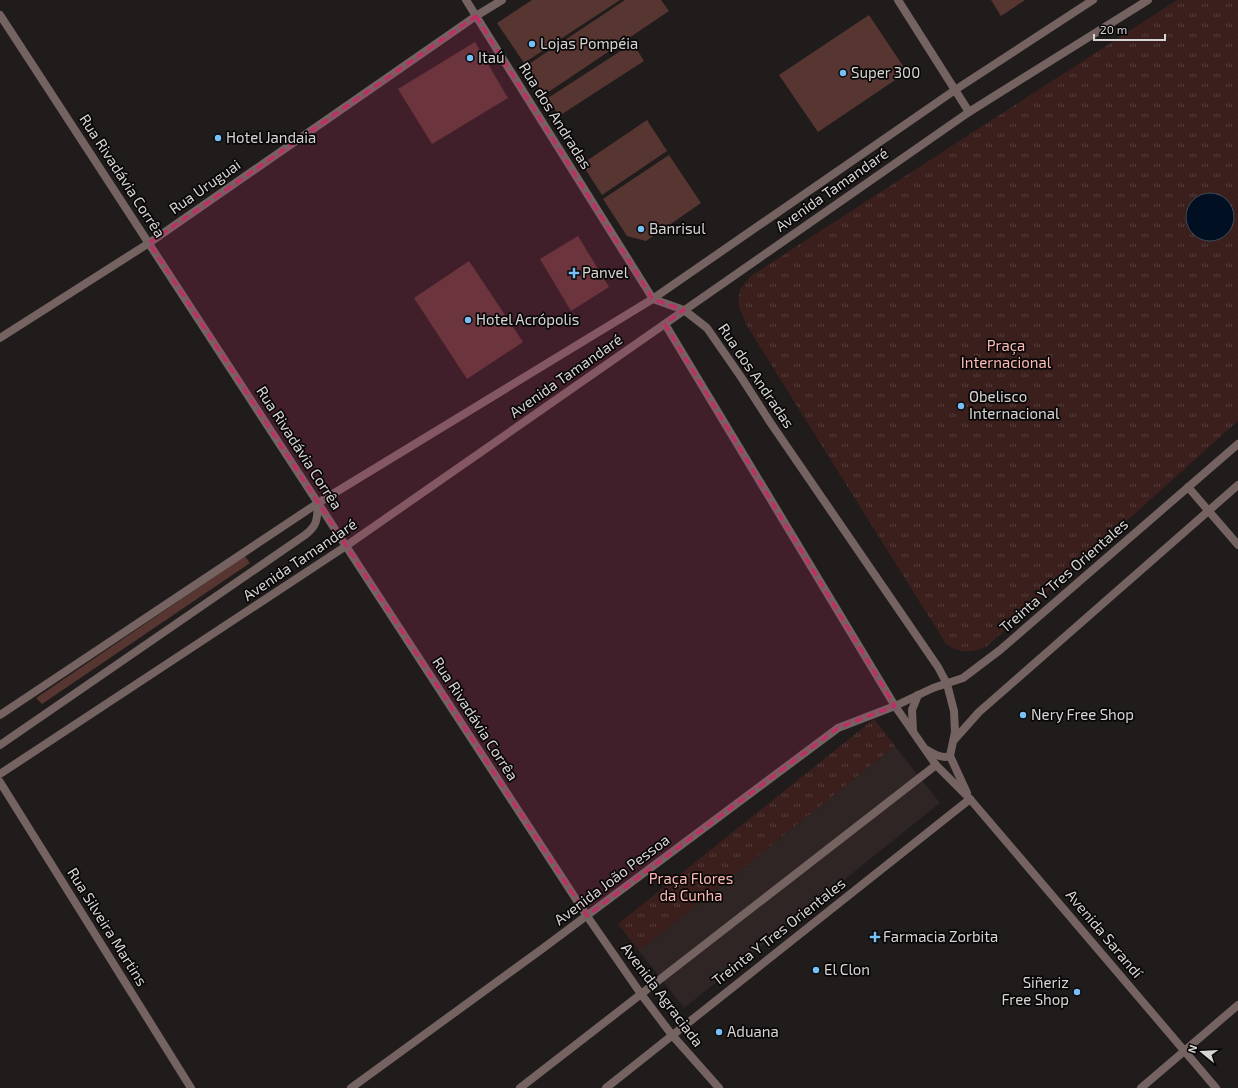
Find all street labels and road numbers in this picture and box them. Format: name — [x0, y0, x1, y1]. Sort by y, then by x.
street label: Rua dos Andradas — [516, 59, 596, 172]
street label: Rua Rivadávia Corrêa — [76, 110, 170, 241]
street label: Avenida Tamandaré — [772, 144, 891, 235]
street label: Rua Uruguai — [165, 155, 244, 217]
street label: Rua dos Andradas — [715, 320, 799, 431]
street label: Avenida Tamandaré — [506, 330, 625, 421]
street label: Rua Rivadávia Corrêa — [253, 382, 347, 513]
street label: Avenida Tamandaré — [239, 514, 360, 604]
street label: Treinta Y Tres Orientales — [995, 515, 1131, 636]
street label: Rua Rivadávia Corrêa — [429, 653, 523, 784]
street label: Avenida João Pessoa — [550, 830, 673, 928]
street label: Rua Silveira Martins — [64, 864, 152, 989]
street label: Treinta Y Tres Orientales — [708, 874, 849, 989]
street label: Avenida Sarandí — [1063, 886, 1148, 982]
street label: Avenida Agraciada — [618, 939, 708, 1050]

